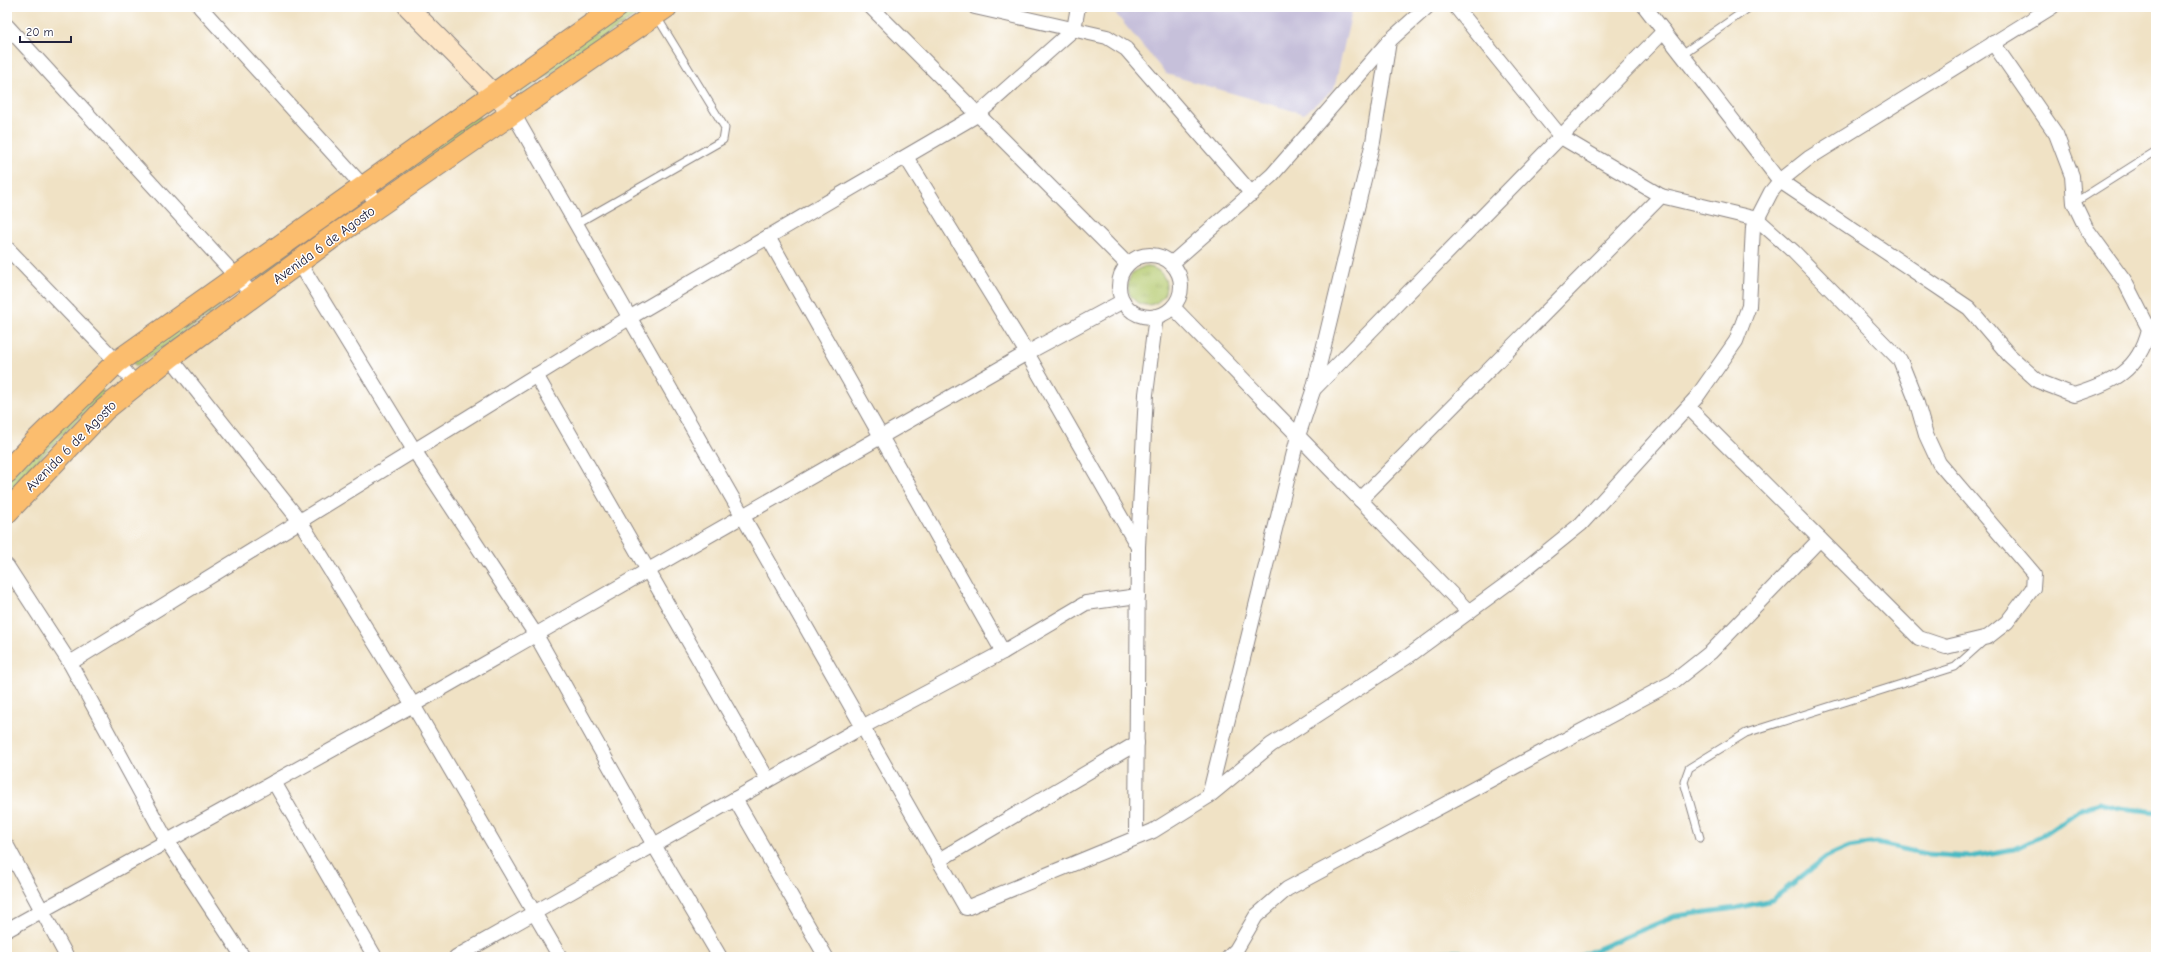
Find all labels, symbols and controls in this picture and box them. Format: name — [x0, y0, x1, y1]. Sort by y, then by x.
scale bar — [20, 18, 71, 44]
text: 20 m — [26, 25, 54, 39]
street label: Avenida 6 de Agosto — [270, 202, 378, 288]
street label: Avenida 6 de Agosto — [22, 397, 120, 495]

